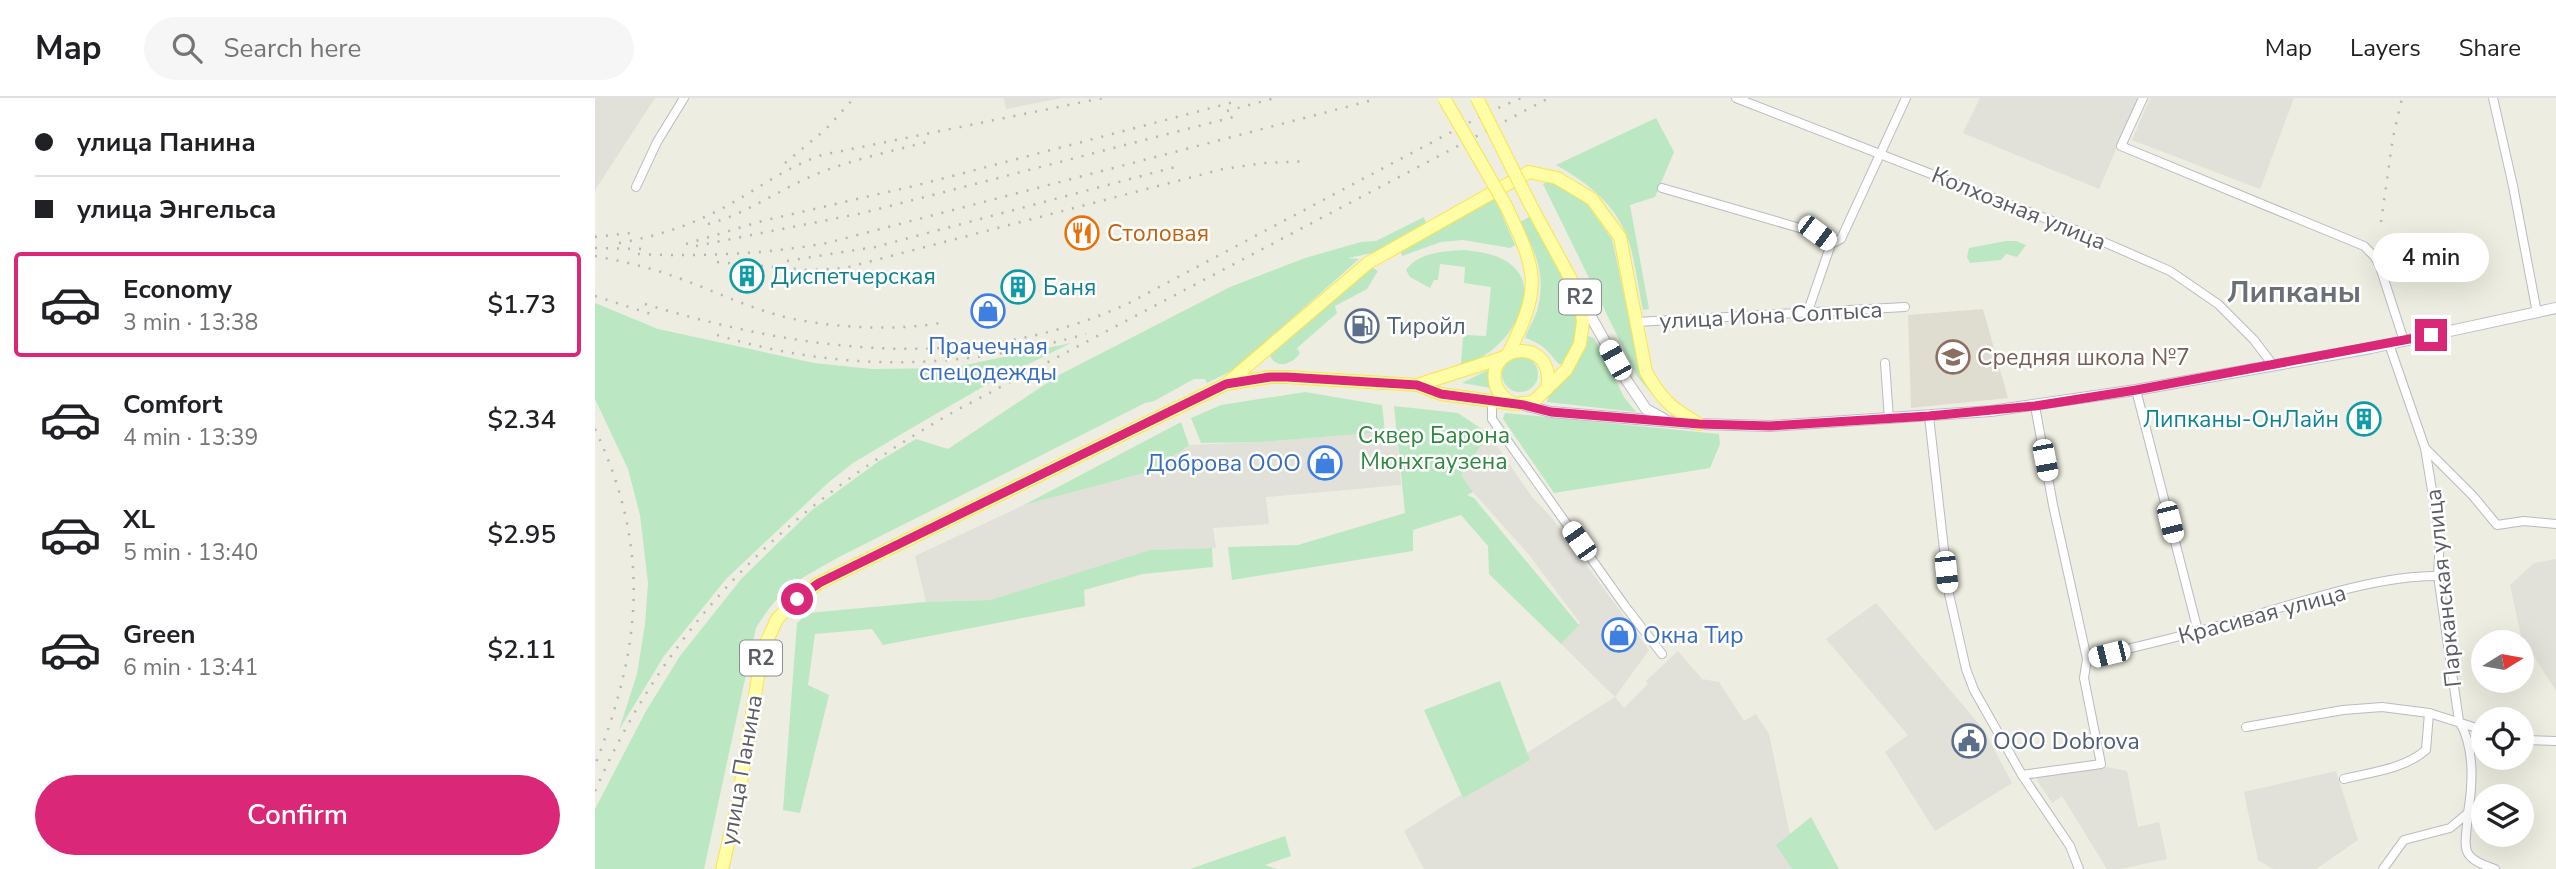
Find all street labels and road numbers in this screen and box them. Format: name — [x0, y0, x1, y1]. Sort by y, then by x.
street label: Колхозная улица — [1927, 159, 2111, 258]
road number: R2 — [1559, 280, 1601, 314]
street label: улица Иона Солтыса — [1659, 294, 1883, 337]
street label: Парканская улица — [2418, 487, 2469, 689]
street label: Красивая улица — [2175, 577, 2349, 652]
road number: R2 — [740, 640, 782, 676]
street label: улица Панина — [713, 692, 770, 848]

